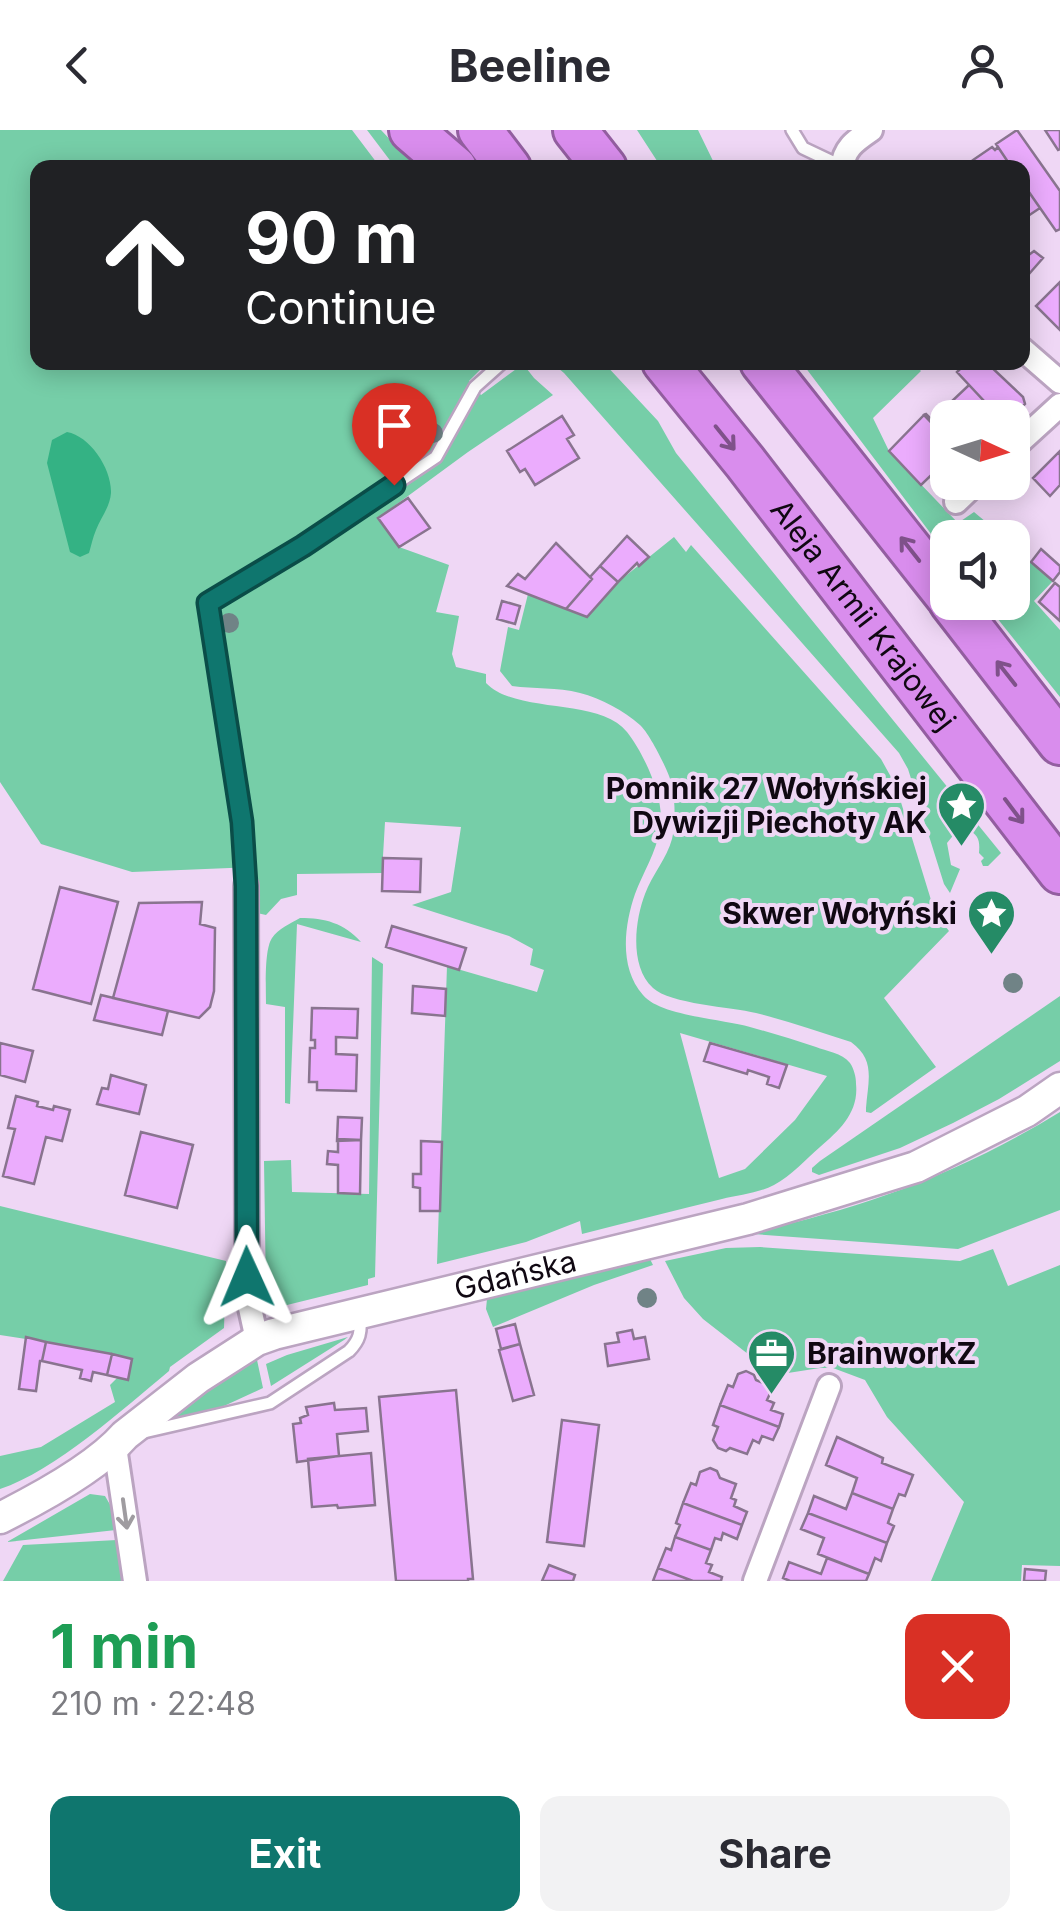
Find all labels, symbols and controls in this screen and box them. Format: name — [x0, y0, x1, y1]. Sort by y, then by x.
icon: back — [50, 38, 105, 93]
text: Beeline — [449, 38, 611, 93]
icon: person — [955, 38, 1010, 93]
text: 90 m — [245, 195, 418, 280]
icon: ahead — [80, 200, 210, 330]
text: Continue — [245, 280, 437, 335]
pin — [352, 383, 437, 486]
icon: arrive — [367, 398, 422, 453]
north arrow — [930, 400, 1030, 500]
map controls — [930, 400, 1030, 620]
one-way arrow — [714, 425, 736, 451]
street label: Aleja Armii Krajowej — [764, 492, 964, 737]
button: sound — [930, 520, 1030, 620]
one-way arrow — [900, 537, 922, 563]
one-way arrow — [995, 660, 1016, 687]
place label: Pomnik 27 Wołyńskiej Dywizji Piechoty AK — [606, 770, 927, 840]
place icon: Pomnik 27 Wołyńskiej Dywizji Piechoty AK — [936, 780, 988, 848]
one-way arrow — [1003, 797, 1024, 824]
place icon: Skwer Wołyński — [966, 888, 1018, 956]
place label: Skwer Wołyński — [722, 895, 957, 931]
position arrow — [195, 1225, 299, 1329]
street label: Gdańska — [450, 1242, 580, 1307]
office icon: BrainworkZ — [746, 1328, 798, 1396]
place label: BrainworkZ — [807, 1335, 976, 1371]
one-way arrow — [117, 1497, 135, 1530]
text: 1 min — [50, 1610, 198, 1682]
button: close — [905, 1614, 1010, 1719]
text: 210 m · 22:48 — [50, 1684, 256, 1723]
button: Exit — [50, 1796, 520, 1911]
button: Share — [540, 1796, 1010, 1911]

